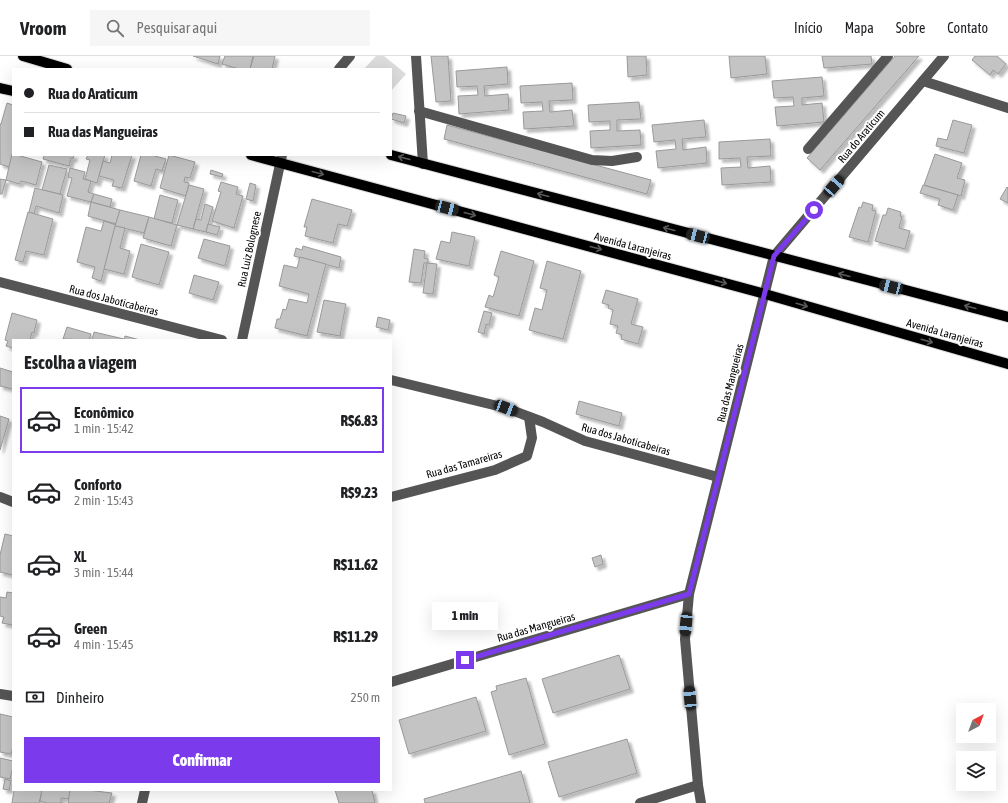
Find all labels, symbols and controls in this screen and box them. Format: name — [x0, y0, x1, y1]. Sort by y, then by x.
search box — [90, 10, 370, 46]
text: Vroom — [20, 17, 66, 39]
icon: search — [104, 17, 126, 39]
text: Pesquisar aqui — [136, 19, 217, 36]
text: Início — [794, 20, 823, 36]
text: Mapa — [845, 20, 874, 36]
text: Sobre — [896, 20, 925, 36]
text: Contato — [947, 20, 988, 36]
text: Rua do Araticum — [48, 85, 138, 102]
street label: Rua do Araticum — [835, 107, 887, 165]
text: Rua das Mangueiras — [48, 123, 158, 140]
one-way arrow — [398, 154, 411, 162]
one-way arrow — [311, 170, 324, 177]
car — [822, 173, 846, 199]
one-way arrow — [537, 191, 550, 198]
car — [434, 199, 460, 217]
route start — [805, 201, 823, 219]
street label: Rua Luiz Bolognese — [235, 210, 263, 288]
one-way arrow — [464, 211, 477, 219]
one-way arrow — [662, 224, 675, 232]
car — [685, 227, 711, 245]
street label: Avenida Laranjeiras — [593, 230, 673, 262]
one-way arrow — [589, 245, 602, 253]
one-way arrow — [838, 270, 851, 278]
car — [878, 278, 904, 296]
one-way arrow — [714, 279, 727, 287]
street label: Rua dos Jaboticabeiras — [68, 282, 160, 318]
one-way arrow — [795, 302, 808, 309]
one-way arrow — [964, 303, 977, 311]
street label: Avenida Laranjeiras — [905, 316, 985, 350]
one-way arrow — [920, 337, 933, 345]
street label: Rua das Mangueiras — [714, 342, 746, 424]
text: Escolha a viagem — [24, 352, 137, 373]
car — [493, 398, 519, 418]
icon: car — [26, 402, 62, 438]
text: Econômico — [74, 404, 134, 421]
text: R$6.83 — [340, 412, 378, 429]
text: 1 min · 15:42 — [74, 421, 134, 436]
street label: Rua dos Jaboticabeiras — [580, 421, 672, 457]
street label: Rua das Tamareiras — [425, 447, 503, 481]
icon: car — [26, 474, 62, 510]
text: Conforto — [74, 476, 122, 493]
text: R$9.23 — [340, 484, 378, 501]
text: 2 min · 15:43 — [74, 493, 134, 508]
icon: car — [26, 546, 62, 582]
text: XL — [74, 548, 87, 565]
text: R$11.62 — [333, 556, 378, 573]
text: 3 min · 15:44 — [74, 565, 134, 580]
callout: 1 min — [432, 602, 498, 630]
text: 1 min — [452, 608, 478, 623]
street label: Rua das Mangueiras — [496, 610, 576, 644]
car — [679, 612, 693, 636]
icon: car — [26, 618, 62, 654]
text: Green — [74, 620, 107, 637]
text: R$11.29 — [333, 628, 378, 645]
text: 4 min · 15:45 — [74, 637, 134, 652]
route end — [456, 651, 474, 669]
icon: cash — [24, 686, 46, 708]
car — [683, 686, 697, 710]
text: Dinheiro — [56, 689, 104, 706]
text: 250 m — [351, 690, 380, 705]
north arrow — [956, 703, 996, 743]
map controls — [956, 703, 996, 791]
button: Confirmar — [24, 737, 380, 783]
button: layers — [956, 751, 996, 791]

